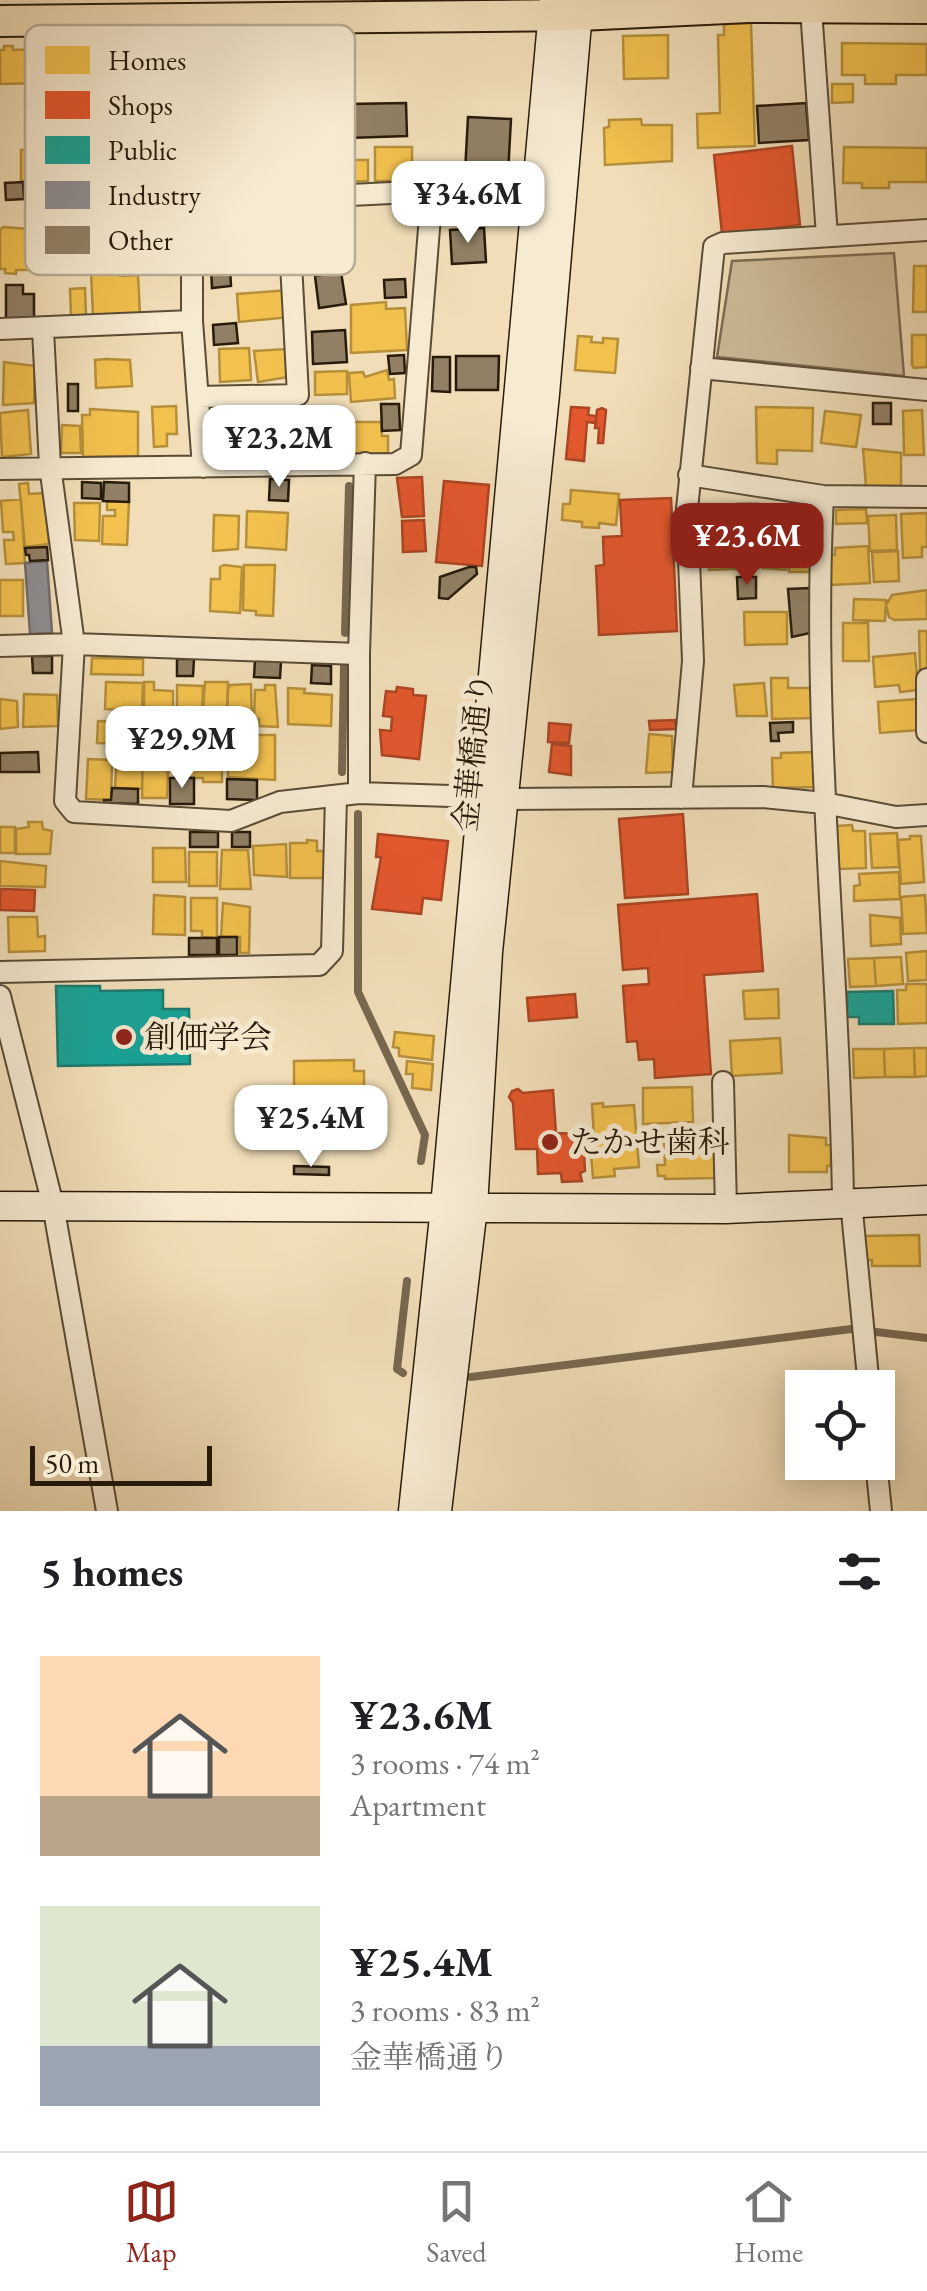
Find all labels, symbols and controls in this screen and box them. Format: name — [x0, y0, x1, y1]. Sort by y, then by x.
legend — [25, 25, 355, 275]
text: Homes — [108, 42, 186, 78]
text: Shops — [108, 87, 173, 123]
text: Public — [108, 132, 177, 168]
pin: ¥34.6M — [387, 161, 549, 246]
text: ¥34.6M — [414, 172, 522, 214]
text: Industry — [108, 177, 201, 213]
text: Other — [108, 222, 173, 258]
pin: ¥23.2M — [198, 405, 360, 490]
text: ¥23.2M — [225, 416, 333, 458]
pin: ¥23.6M — [666, 503, 828, 588]
text: ¥23.6M — [693, 514, 801, 556]
street label: 金華橋通り — [444, 670, 502, 834]
pin: ¥29.9M — [101, 706, 263, 791]
text: ¥29.9M — [128, 717, 236, 759]
place label: 創価学会 — [144, 1016, 272, 1058]
marker: 創価学会 — [113, 1026, 135, 1048]
pin: ¥25.4M — [230, 1085, 392, 1170]
text: ¥25.4M — [257, 1096, 365, 1138]
place label: たかせ歯科 — [570, 1121, 730, 1163]
marker: たかせ歯科 — [539, 1131, 561, 1153]
map controls — [785, 1370, 895, 1480]
button: locate — [785, 1370, 895, 1480]
scale bar — [30, 1441, 212, 1486]
text: 50 m — [45, 1445, 99, 1481]
text: 5 homes — [40, 1544, 183, 1599]
icon: filters — [832, 1544, 887, 1599]
text: ¥23.6M — [350, 1687, 493, 1742]
icon: home — [120, 1696, 240, 1816]
text: 3 rooms · 74 m² — [350, 1742, 540, 1784]
text: Apartment — [350, 1784, 486, 1826]
text: ¥25.4M — [350, 1934, 493, 1989]
icon: home — [120, 1946, 240, 2066]
text: 3 rooms · 83 m² — [350, 1989, 540, 2031]
text: 金華橋通り — [350, 2036, 510, 2078]
tab: Map — [124, 2174, 179, 2270]
tab: Saved — [426, 2174, 486, 2270]
tab: Home — [734, 2174, 803, 2270]

